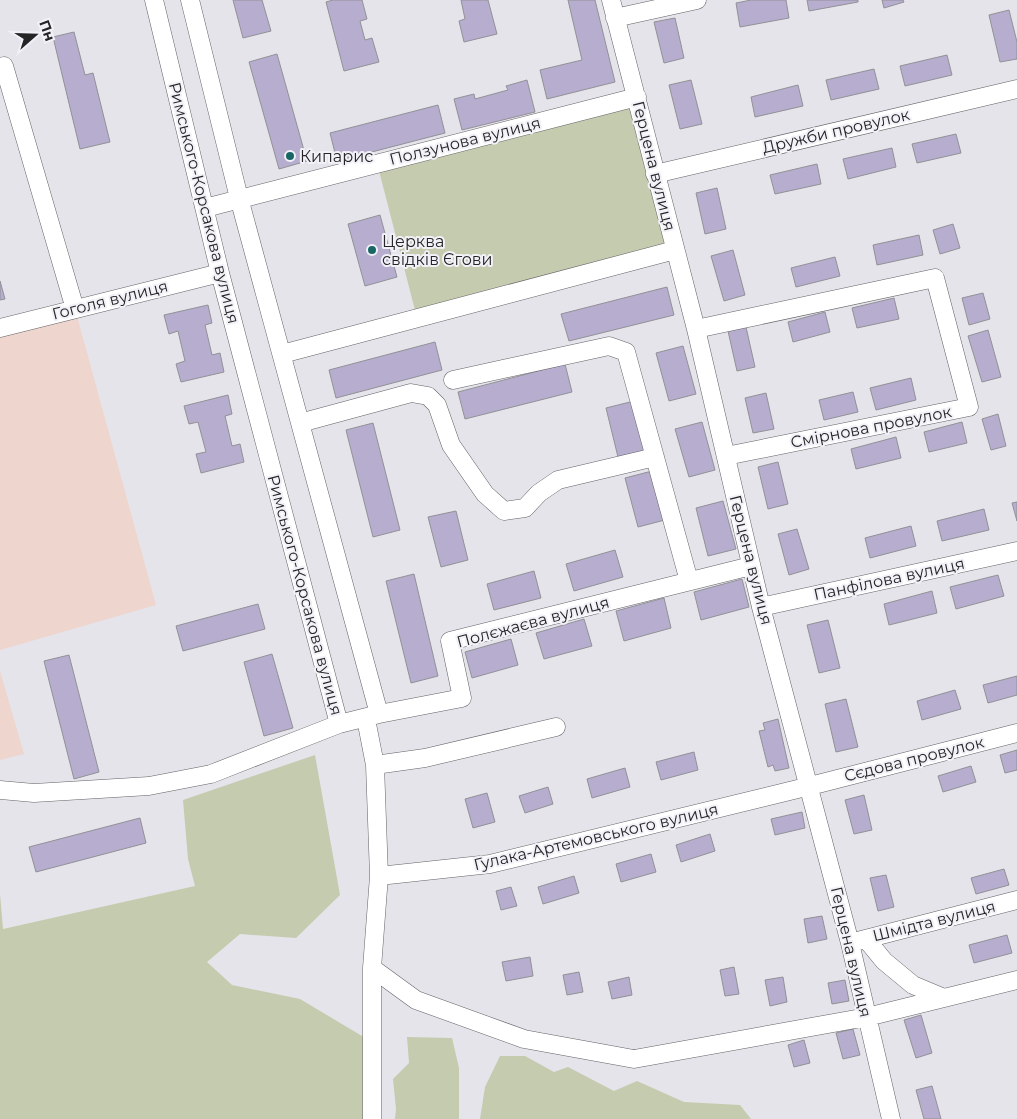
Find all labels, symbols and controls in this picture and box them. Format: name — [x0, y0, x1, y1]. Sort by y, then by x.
north arrow — [10, 10, 60, 60]
text: Пн — [35, 18, 59, 44]
street label: Римського-Корсакова вулиця — [165, 80, 243, 326]
street label: Герцена вулиця — [629, 99, 679, 233]
street label: Дружби провулок — [760, 105, 912, 157]
street label: Ползунова вулиця — [387, 113, 543, 169]
place label: Кипарис — [300, 147, 373, 166]
marker: Кипарис — [284, 150, 296, 162]
place label: Церква свідків Єгови — [382, 232, 493, 269]
marker: Церква свідків Єгови — [366, 244, 378, 256]
street label: Гоголя вулиця — [50, 276, 170, 324]
street label: Смірнова провулок — [789, 402, 954, 452]
street label: Римського-Корсакова вулиця — [264, 473, 346, 717]
street label: Герцена вулиця — [726, 493, 776, 627]
street label: Панфілова вулиця — [812, 554, 966, 604]
street label: Полєжаєва вулиця — [455, 592, 611, 652]
street label: Сєдова провулок — [842, 732, 987, 786]
street label: Гулака-Артемовського вулиця — [472, 800, 720, 874]
street label: Герцена вулиця — [827, 885, 875, 1019]
street label: Шмідта вулиця — [871, 897, 997, 945]

